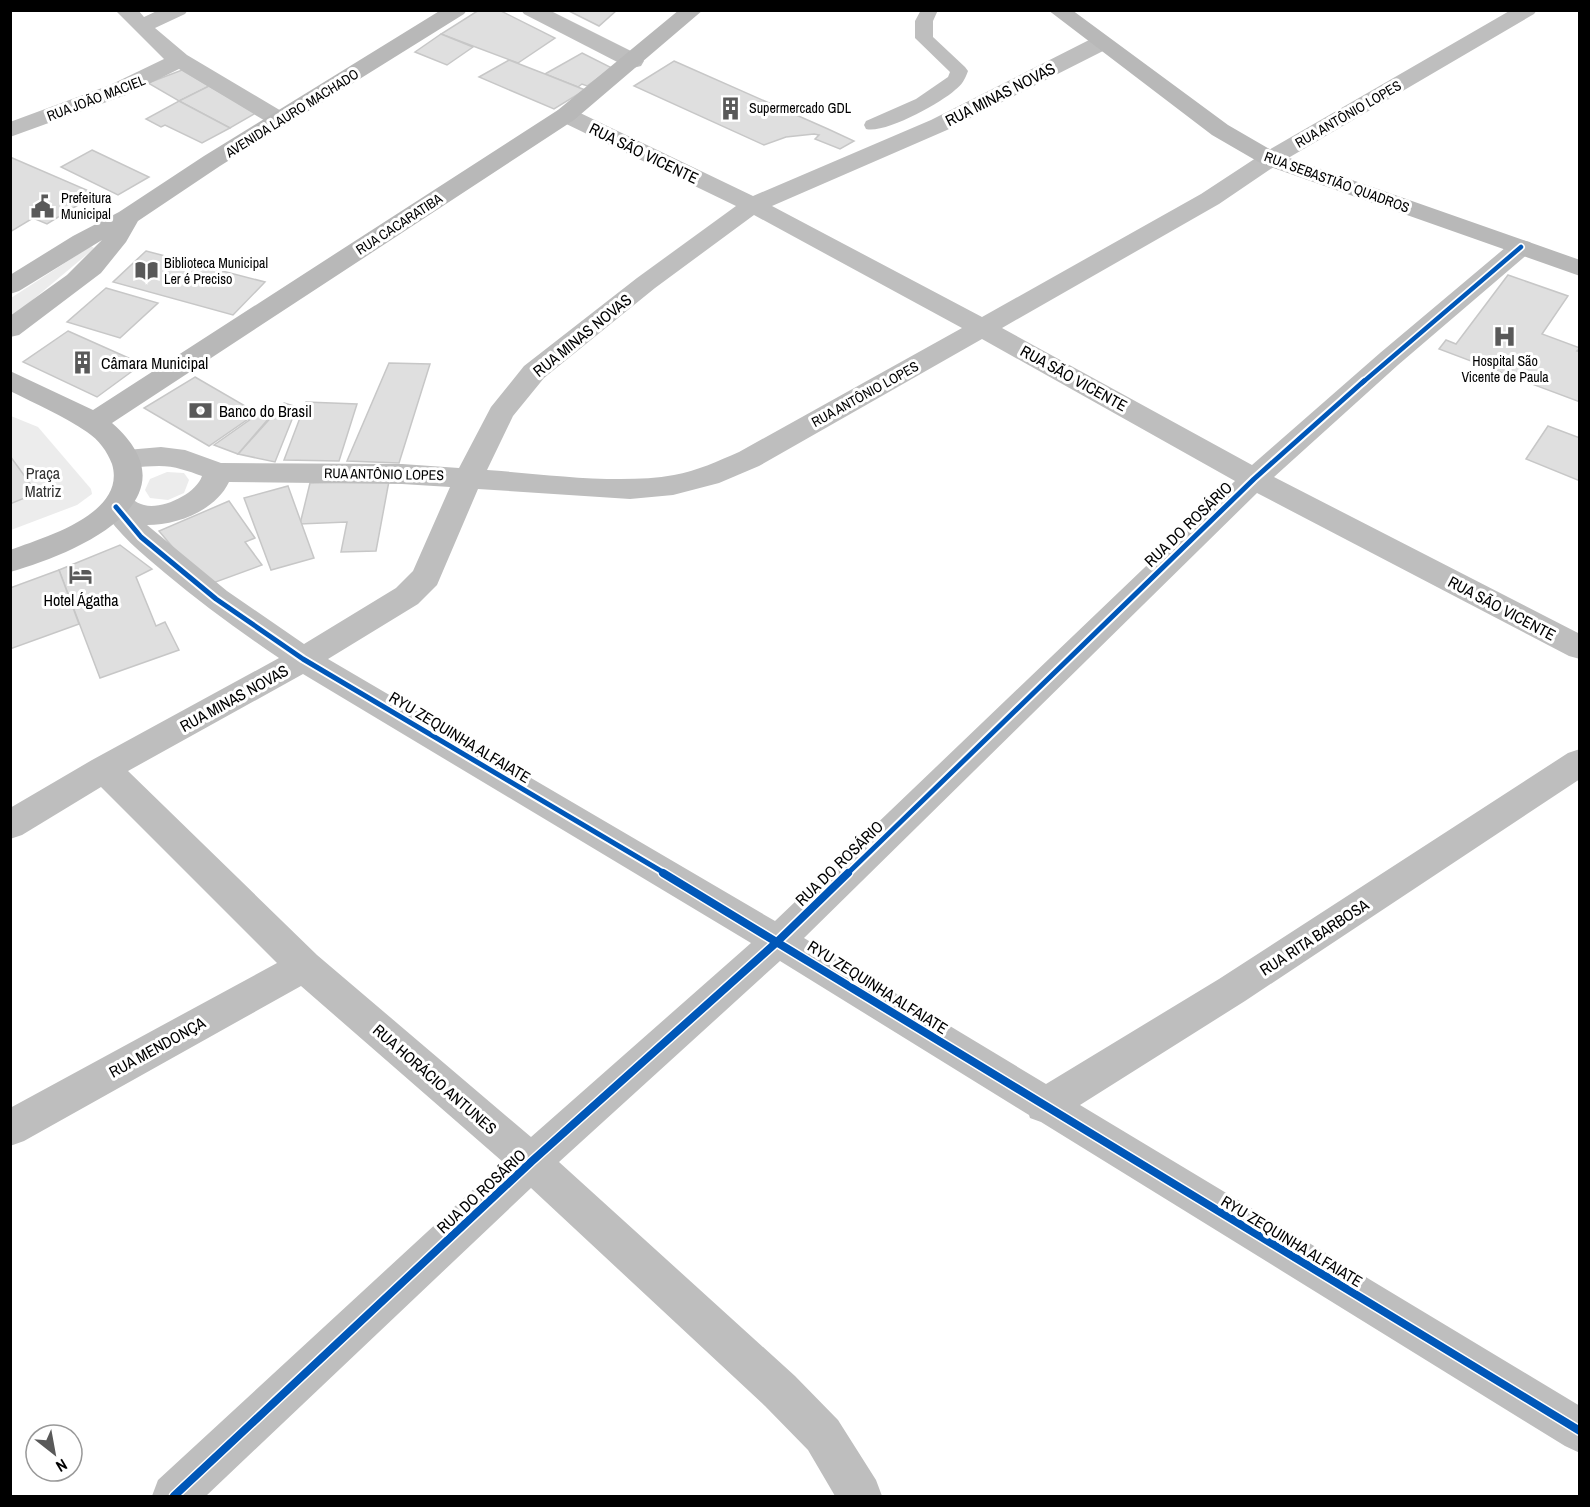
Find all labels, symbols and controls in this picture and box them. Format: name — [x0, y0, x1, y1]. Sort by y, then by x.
street label: RUA MINAS NOVAS — [941, 57, 1059, 131]
street label: AVENIDA LAURO MACHADO — [221, 65, 362, 162]
street label: RUA JOÃO MACIEL — [44, 71, 148, 125]
street label: RUA ANTÔNIO LOPES — [1292, 76, 1405, 152]
building icon: Supermercado GDL — [718, 95, 744, 121]
place label: Supermercado GDL — [749, 99, 852, 117]
street label: RUA SÃO VICENTE — [586, 117, 702, 189]
street label: RUA SEBASTIÃO QUADROS — [1262, 147, 1412, 217]
place label: Prefeitura Municipal — [61, 189, 112, 223]
street label: RUA CACARATIBA — [352, 189, 446, 259]
public building icon: Prefeitura Municipal — [30, 193, 56, 219]
place label: Biblioteca Municipal Ler é Preciso — [164, 254, 268, 288]
library icon: Biblioteca Municipal Ler é Preciso — [133, 258, 159, 284]
street label: RUA MINAS NOVAS — [528, 288, 636, 382]
hospital icon: Hospital São Vicente de Paula — [1492, 324, 1518, 350]
street label: RUA SÃO VICENTE — [1017, 340, 1131, 416]
building icon: Câmara Municipal — [70, 350, 96, 376]
place label: Câmara Municipal — [101, 352, 208, 374]
place label: Hospital São Vicente de Paula — [1461, 352, 1549, 386]
street label: RUA ANTÔNIO LOPES — [808, 357, 922, 431]
bank icon: Banco do Brasil — [188, 398, 214, 424]
place label: Banco do Brasil — [219, 400, 312, 422]
park label: Praça Matriz — [25, 462, 62, 502]
street label: RUA ANTÔNIO LOPES — [324, 464, 444, 484]
street label: RUA DO ROSÁRIO — [1139, 476, 1237, 572]
hotel icon: Hotel Ágatha — [68, 562, 94, 588]
street label: RUA SÃO VICENTE — [1444, 570, 1560, 646]
place label: Hotel Ágatha — [43, 589, 119, 611]
street label: RUA MINAS NOVAS — [176, 659, 292, 737]
street label: RYU ZEQUINHA ALFAIATE — [385, 686, 535, 788]
street label: RUA DO ROSÁRIO — [790, 815, 888, 911]
street label: RUA RITA BARBOSA — [1255, 893, 1373, 981]
street label: RYU ZEQUINHA ALFAIATE — [804, 935, 952, 1039]
street label: RUA MENDONÇA — [105, 1011, 209, 1083]
street label: RUA HORÁCIO ANTUNES — [368, 1019, 502, 1139]
street label: RUA DO ROSÁRIO — [432, 1144, 530, 1238]
street label: RYU ZEQUINHA ALFAIATE — [1217, 1190, 1367, 1292]
north arrow — [24, 1423, 84, 1483]
text: N — [52, 1454, 71, 1478]

